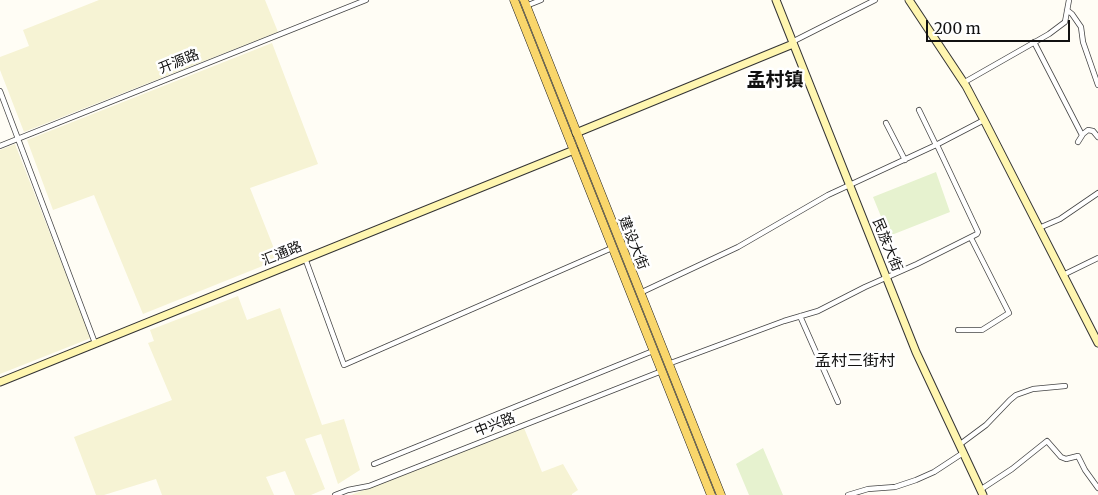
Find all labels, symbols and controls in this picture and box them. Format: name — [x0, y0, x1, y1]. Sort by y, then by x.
scale bar — [928, 10, 1072, 42]
text: 200 m — [934, 19, 981, 38]
street label: 开源路 — [156, 46, 202, 78]
district label: 孟村镇 — [747, 70, 803, 92]
street label: 建设大街 — [615, 214, 651, 272]
street label: 民族大街 — [869, 216, 905, 274]
street label: 汇通路 — [259, 238, 305, 270]
district label: 孟村三街村 — [815, 351, 895, 371]
street label: 中兴路 — [472, 410, 518, 440]

